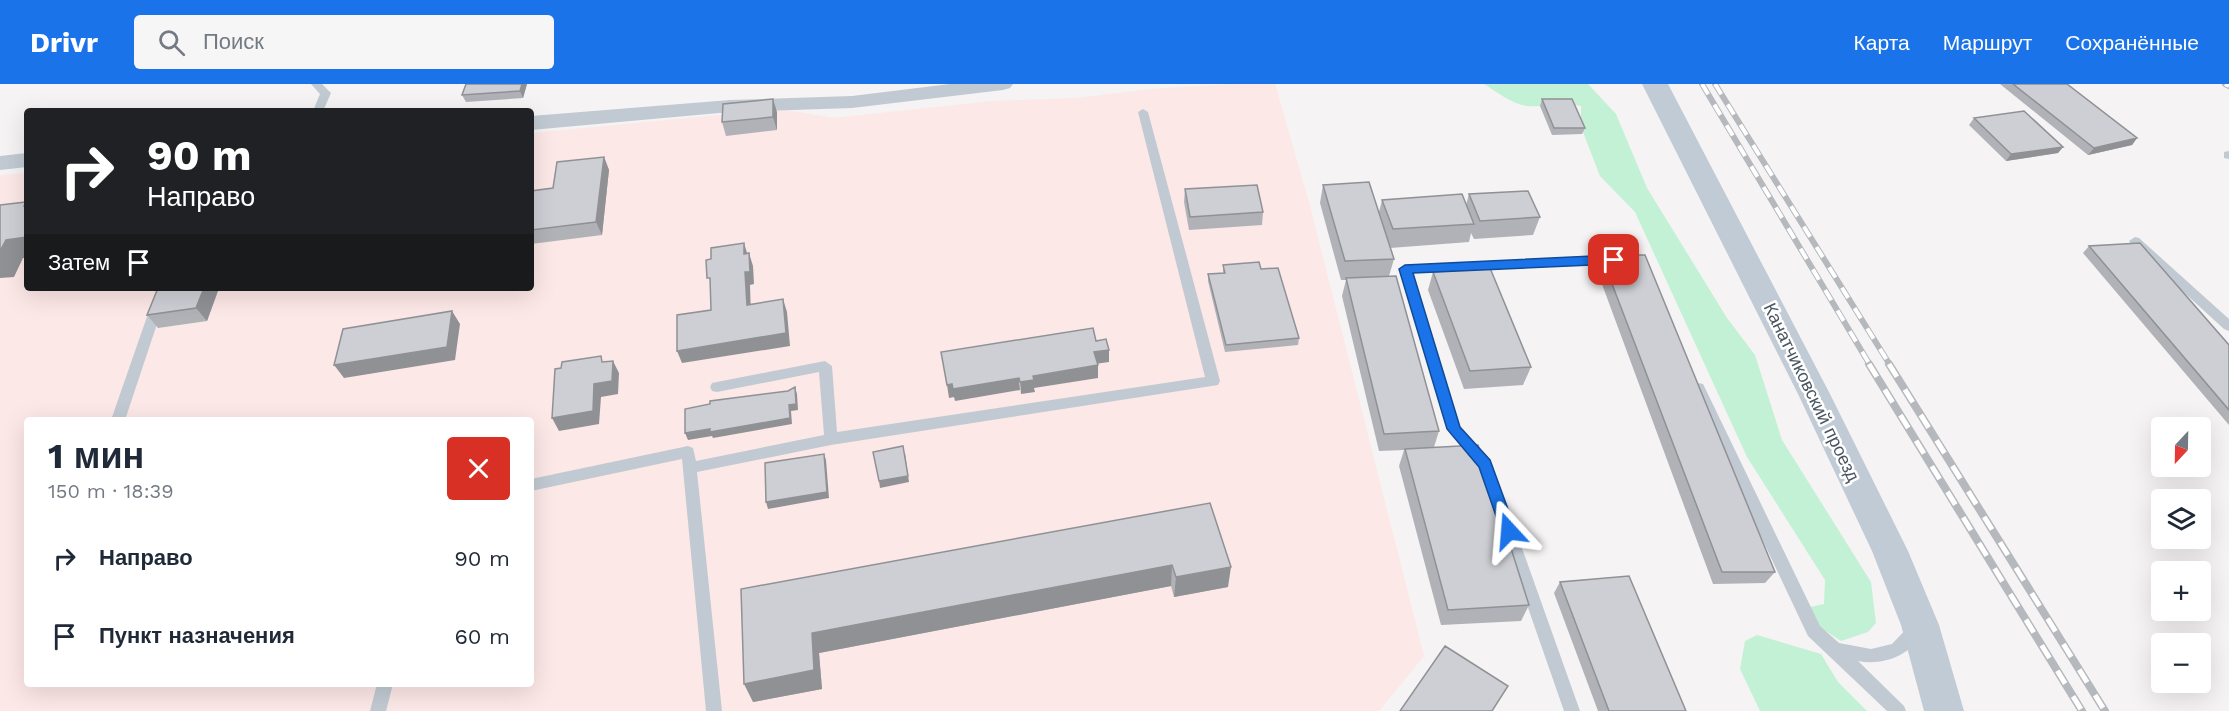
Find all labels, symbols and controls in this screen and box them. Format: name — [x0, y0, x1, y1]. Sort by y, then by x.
search box — [134, 15, 554, 69]
text: Drivr — [30, 26, 98, 59]
icon: search — [155, 26, 188, 59]
text: Поиск — [203, 29, 264, 54]
text: Карта — [1854, 30, 1910, 55]
text: Маршрут — [1943, 30, 2032, 55]
text: Сохранённые — [2065, 30, 2199, 55]
text: 90 m — [147, 131, 251, 180]
icon: right — [48, 132, 126, 210]
text: Направо — [147, 181, 255, 213]
pin — [1588, 234, 1639, 285]
icon: arrive — [1597, 243, 1630, 276]
icon: arrive — [122, 246, 155, 279]
text: Затем — [48, 250, 110, 275]
street label: Канатчиковский проезд — [1760, 299, 1865, 485]
north arrow — [2151, 417, 2211, 477]
map controls — [2151, 417, 2211, 693]
text: 1 мин — [48, 435, 144, 477]
button: close — [447, 437, 510, 500]
text: 150 m · 18:39 — [48, 479, 174, 503]
button: layers — [2151, 489, 2211, 549]
position arrow — [1477, 499, 1541, 563]
icon: right — [48, 542, 81, 575]
text: Направо — [99, 545, 193, 570]
text: 90 m — [454, 546, 510, 571]
button: + — [2151, 561, 2211, 621]
icon: arrive — [48, 620, 81, 653]
text: Пункт назначения — [99, 623, 295, 648]
text: 60 m — [454, 624, 510, 649]
button: − — [2151, 633, 2211, 693]

